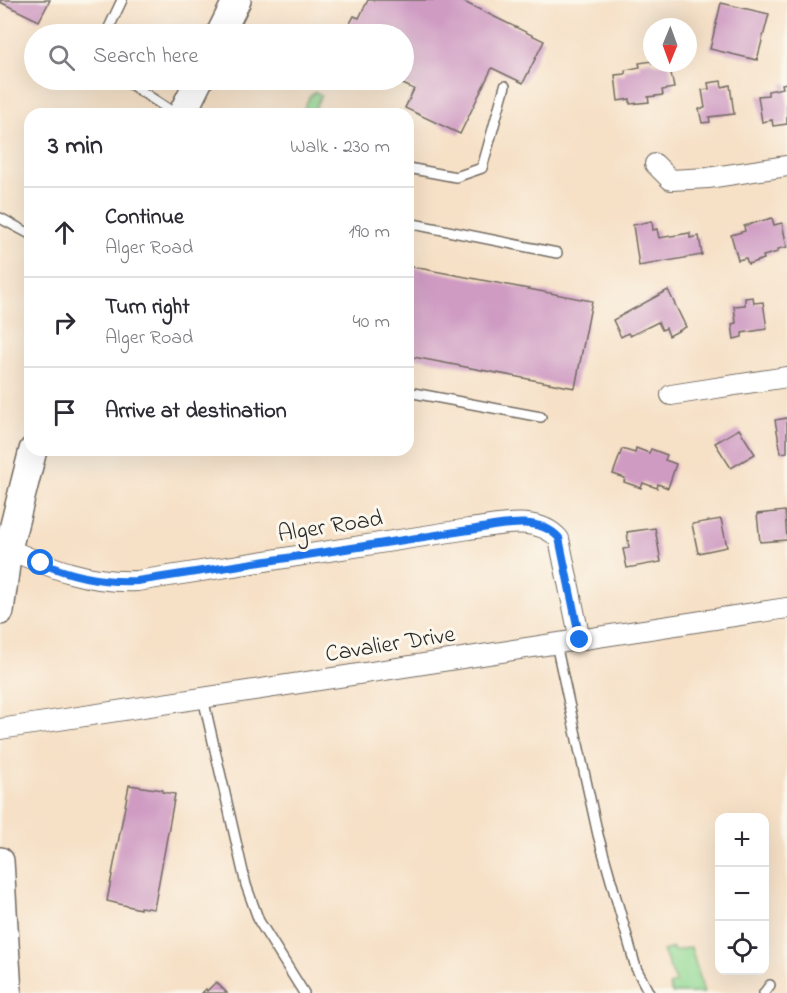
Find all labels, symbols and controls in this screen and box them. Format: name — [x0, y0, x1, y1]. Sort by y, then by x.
north arrow — [643, 18, 697, 72]
search box — [24, 24, 414, 90]
icon: search — [45, 41, 78, 74]
text: Search here — [93, 41, 198, 73]
text: 3 min — [48, 128, 103, 166]
text: Walk · 230 m — [290, 133, 390, 162]
text: Continue — [105, 202, 184, 234]
icon: ahead — [48, 216, 81, 249]
text: 190 m — [348, 218, 390, 247]
text: Alger Road — [105, 234, 193, 263]
text: Turn right — [105, 292, 190, 324]
icon: right — [48, 306, 81, 339]
text: 40 m — [353, 308, 390, 337]
text: Alger Road — [105, 324, 193, 353]
icon: arrive — [48, 396, 81, 429]
text: Arrive at destination — [105, 396, 287, 428]
street label: Alger Road — [275, 502, 386, 553]
route start — [27, 549, 53, 575]
street label: Cavalier Drive — [323, 618, 458, 673]
route end — [566, 626, 592, 652]
map controls — [715, 813, 769, 975]
button: + — [715, 813, 769, 867]
button: − — [715, 867, 769, 921]
button: locate — [715, 921, 769, 975]

